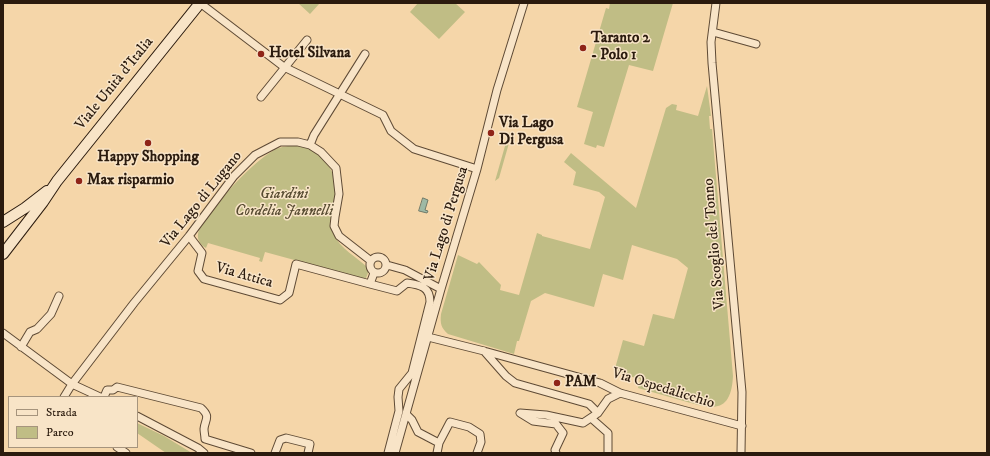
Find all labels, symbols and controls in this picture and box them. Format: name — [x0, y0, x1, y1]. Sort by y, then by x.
place label: Taranto 2 - Polo 1 — [591, 30, 650, 65]
street label: Viale Unità d'Italia — [72, 34, 158, 134]
marker: Taranto 2 - Polo 1 — [578, 43, 588, 53]
place label: Hotel Silvana — [269, 45, 351, 63]
marker: Hotel Silvana — [256, 49, 266, 59]
place label: Via Lago Di Pergusa — [499, 115, 563, 150]
marker: Via Lago Di Pergusa — [486, 128, 496, 138]
marker: Happy Shopping — [143, 138, 153, 148]
street label: Via Lago di Lugano — [157, 148, 247, 252]
place label: Happy Shopping — [97, 149, 199, 167]
street label: Via Lago di Pergusa — [421, 165, 473, 283]
place label: Max risparmio — [87, 172, 174, 190]
marker: Max risparmio — [74, 176, 84, 186]
street label: Via Scoglio del Tonno — [700, 177, 730, 311]
park label: Giardini Cordelia Jannelli — [235, 186, 333, 221]
street label: Via Attica — [213, 259, 275, 293]
street label: Via Ospedalicchio — [609, 365, 717, 413]
place label: PAM — [565, 374, 597, 392]
marker: PAM — [552, 378, 562, 388]
legend — [8, 396, 138, 448]
text: Strada — [46, 405, 77, 420]
text: Parco — [46, 425, 74, 440]

